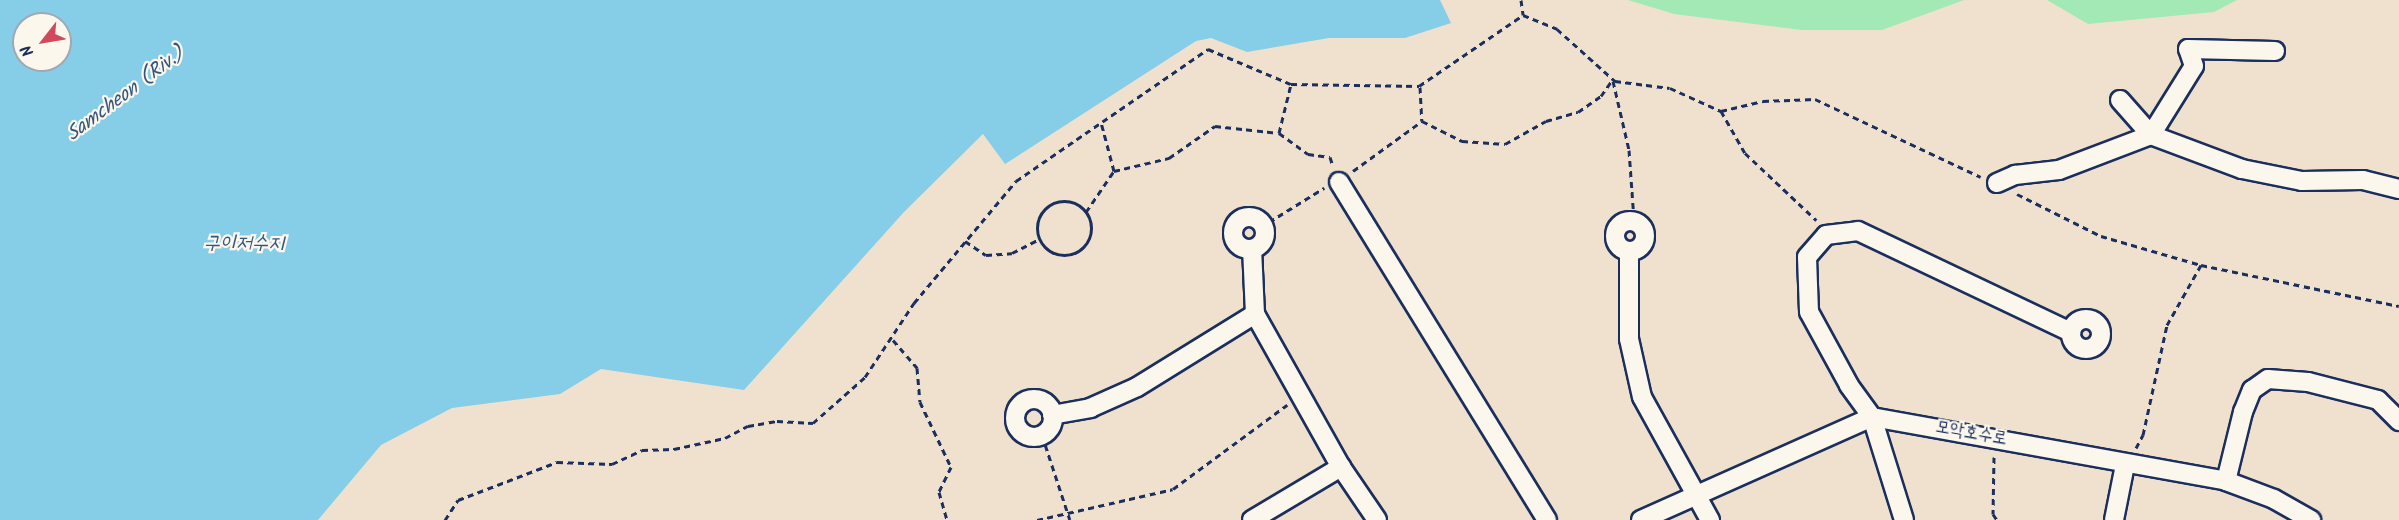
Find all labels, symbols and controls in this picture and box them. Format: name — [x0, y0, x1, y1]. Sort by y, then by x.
north arrow — [12, 12, 72, 72]
text: N — [15, 40, 41, 61]
water label: Samcheon (Riv.) — [62, 43, 190, 147]
water label: 구이저수지 — [204, 232, 284, 256]
street label: 모악호수로 — [1933, 417, 2009, 451]

